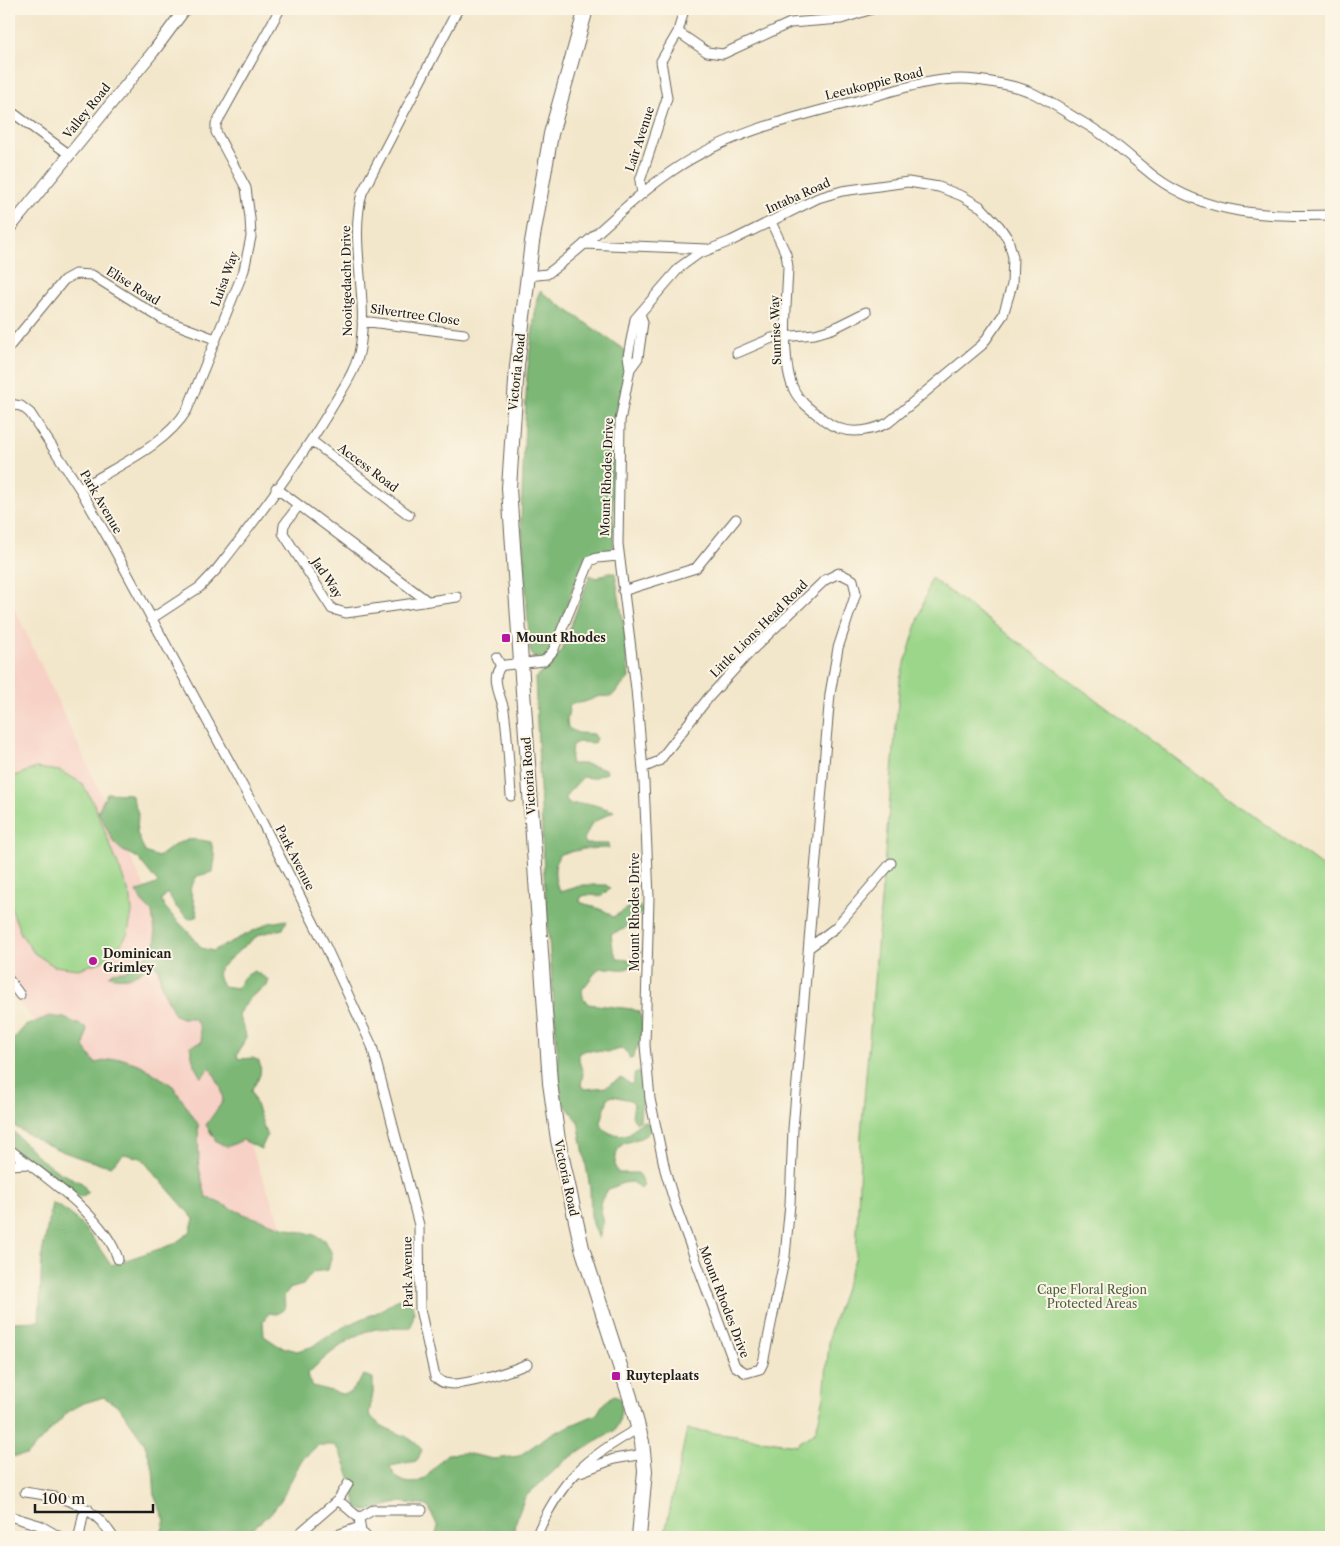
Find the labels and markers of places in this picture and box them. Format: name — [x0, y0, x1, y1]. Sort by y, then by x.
place label: Mount Rhodes — [516, 630, 606, 645]
marker: Mount Rhodes — [500, 632, 512, 644]
place label: Dominican Grimley — [103, 946, 172, 975]
marker: Dominican Grimley — [87, 955, 99, 967]
place label: Ruyteplaats — [626, 1368, 699, 1383]
marker: Ruyteplaats — [610, 1370, 622, 1382]

